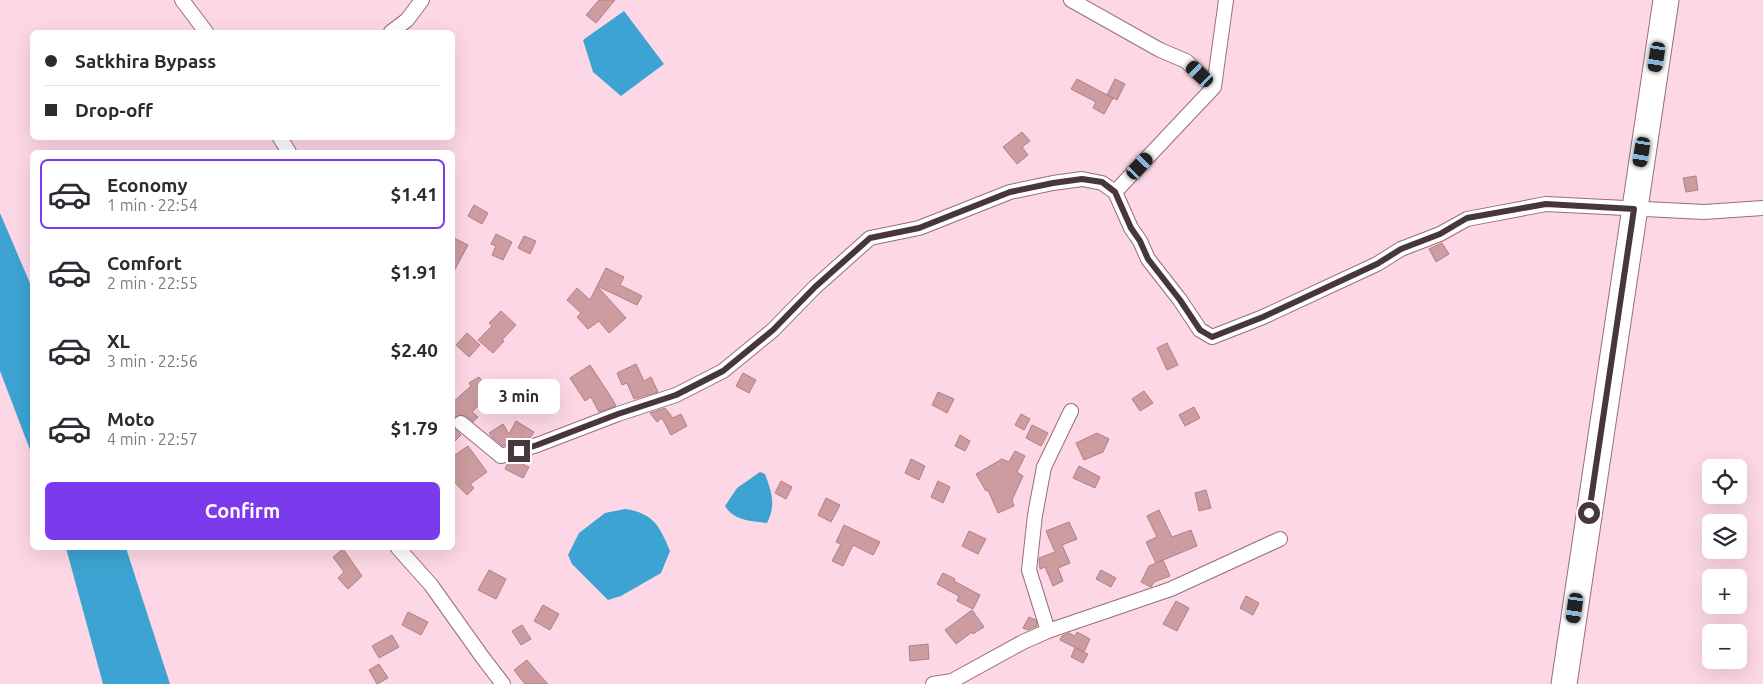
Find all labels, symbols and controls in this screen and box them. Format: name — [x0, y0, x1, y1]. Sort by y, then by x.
car — [1647, 41, 1666, 73]
text: Satkhira Bypass — [75, 50, 216, 72]
car — [1183, 58, 1216, 90]
text: Drop-off — [75, 99, 153, 121]
car — [1632, 136, 1651, 168]
car — [1124, 150, 1155, 182]
icon: car — [47, 172, 92, 217]
text: Economy — [107, 174, 188, 196]
text: $1.41 — [390, 183, 438, 205]
text: 1 min · 22:54 — [107, 196, 198, 214]
icon: car — [47, 250, 92, 295]
text: Comfort — [107, 252, 182, 274]
text: $1.91 — [390, 261, 438, 283]
text: 2 min · 22:55 — [107, 274, 198, 292]
icon: car — [47, 328, 92, 373]
text: XL — [107, 330, 130, 352]
text: $2.40 — [390, 339, 438, 361]
text: 3 min · 22:56 — [107, 352, 198, 370]
callout: 3 min — [478, 378, 560, 414]
text: 3 min — [499, 387, 539, 405]
icon: car — [47, 406, 92, 451]
text: Moto — [107, 408, 155, 430]
text: $1.79 — [390, 417, 438, 439]
text: 4 min · 22:57 — [107, 430, 198, 448]
route end — [508, 440, 530, 462]
map controls — [1702, 459, 1747, 669]
button: locate — [1702, 459, 1747, 504]
button: Confirm — [45, 482, 440, 540]
route start — [1578, 502, 1600, 524]
button: layers — [1702, 514, 1747, 559]
button: + — [1702, 569, 1747, 614]
car — [1565, 592, 1584, 624]
button: − — [1702, 624, 1747, 669]

